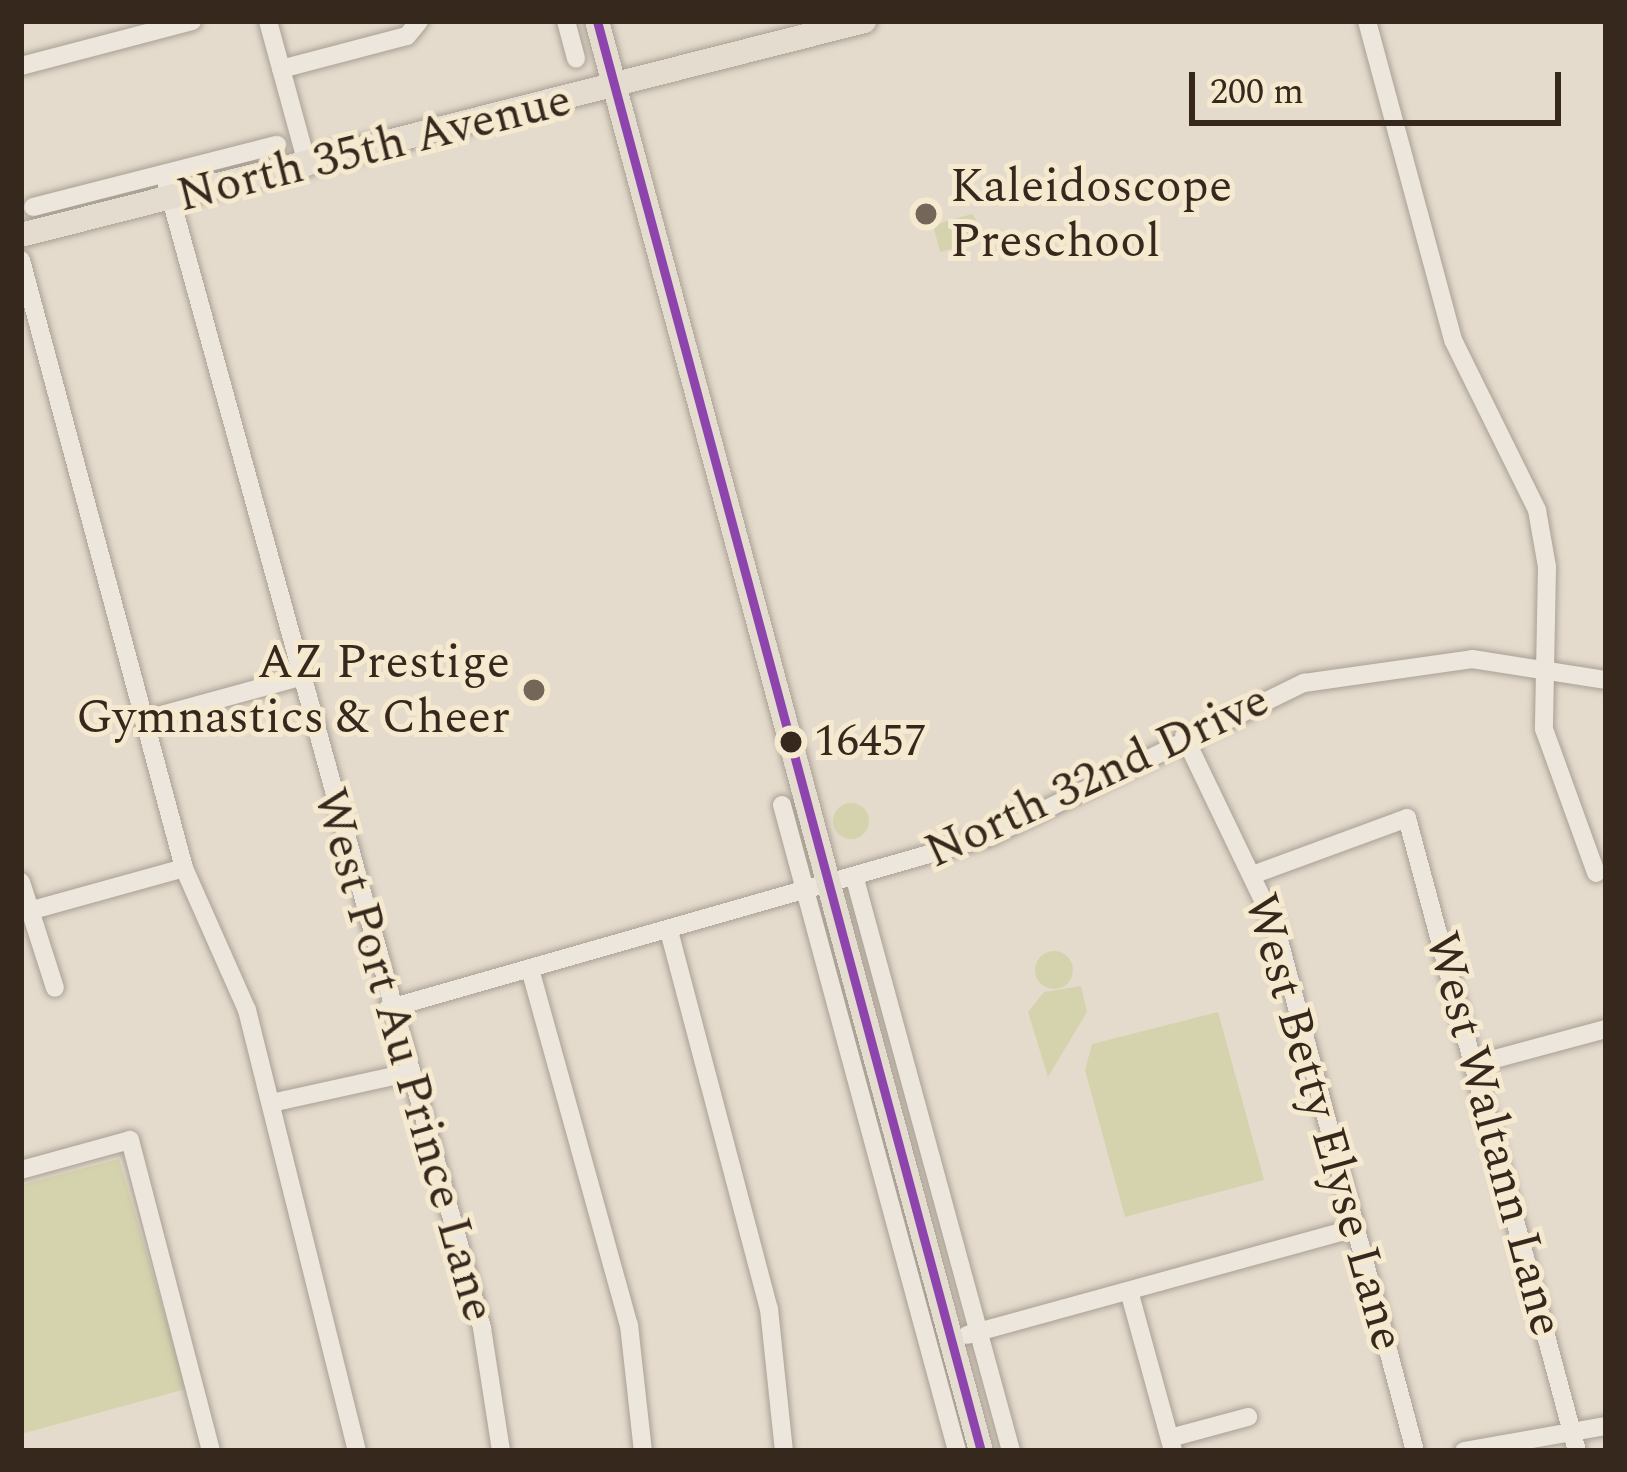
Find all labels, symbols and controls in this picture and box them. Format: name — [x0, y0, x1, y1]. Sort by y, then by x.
scale bar — [1195, 48, 1567, 122]
text: 200 m — [1210, 65, 1304, 120]
street label: North 35th Avenue — [171, 71, 577, 225]
place label: Kaleidoscope Preschool — [950, 157, 1232, 270]
marker: Kaleidoscope Preschool — [913, 201, 939, 227]
place label: AZ Prestige Gymnastics & Cheer — [76, 633, 510, 746]
street label: North 32nd Drive — [916, 671, 1278, 881]
marker: AZ Prestige Gymnastics & Cheer — [521, 677, 547, 703]
place label: 16457 — [814, 715, 926, 769]
marker: 16457 — [780, 731, 802, 753]
street label: West Port Au Prince Lane — [300, 782, 508, 1328]
street label: West Betty Elyse Lane — [1231, 887, 1417, 1357]
street label: West Waltann Lane — [1412, 926, 1576, 1342]

